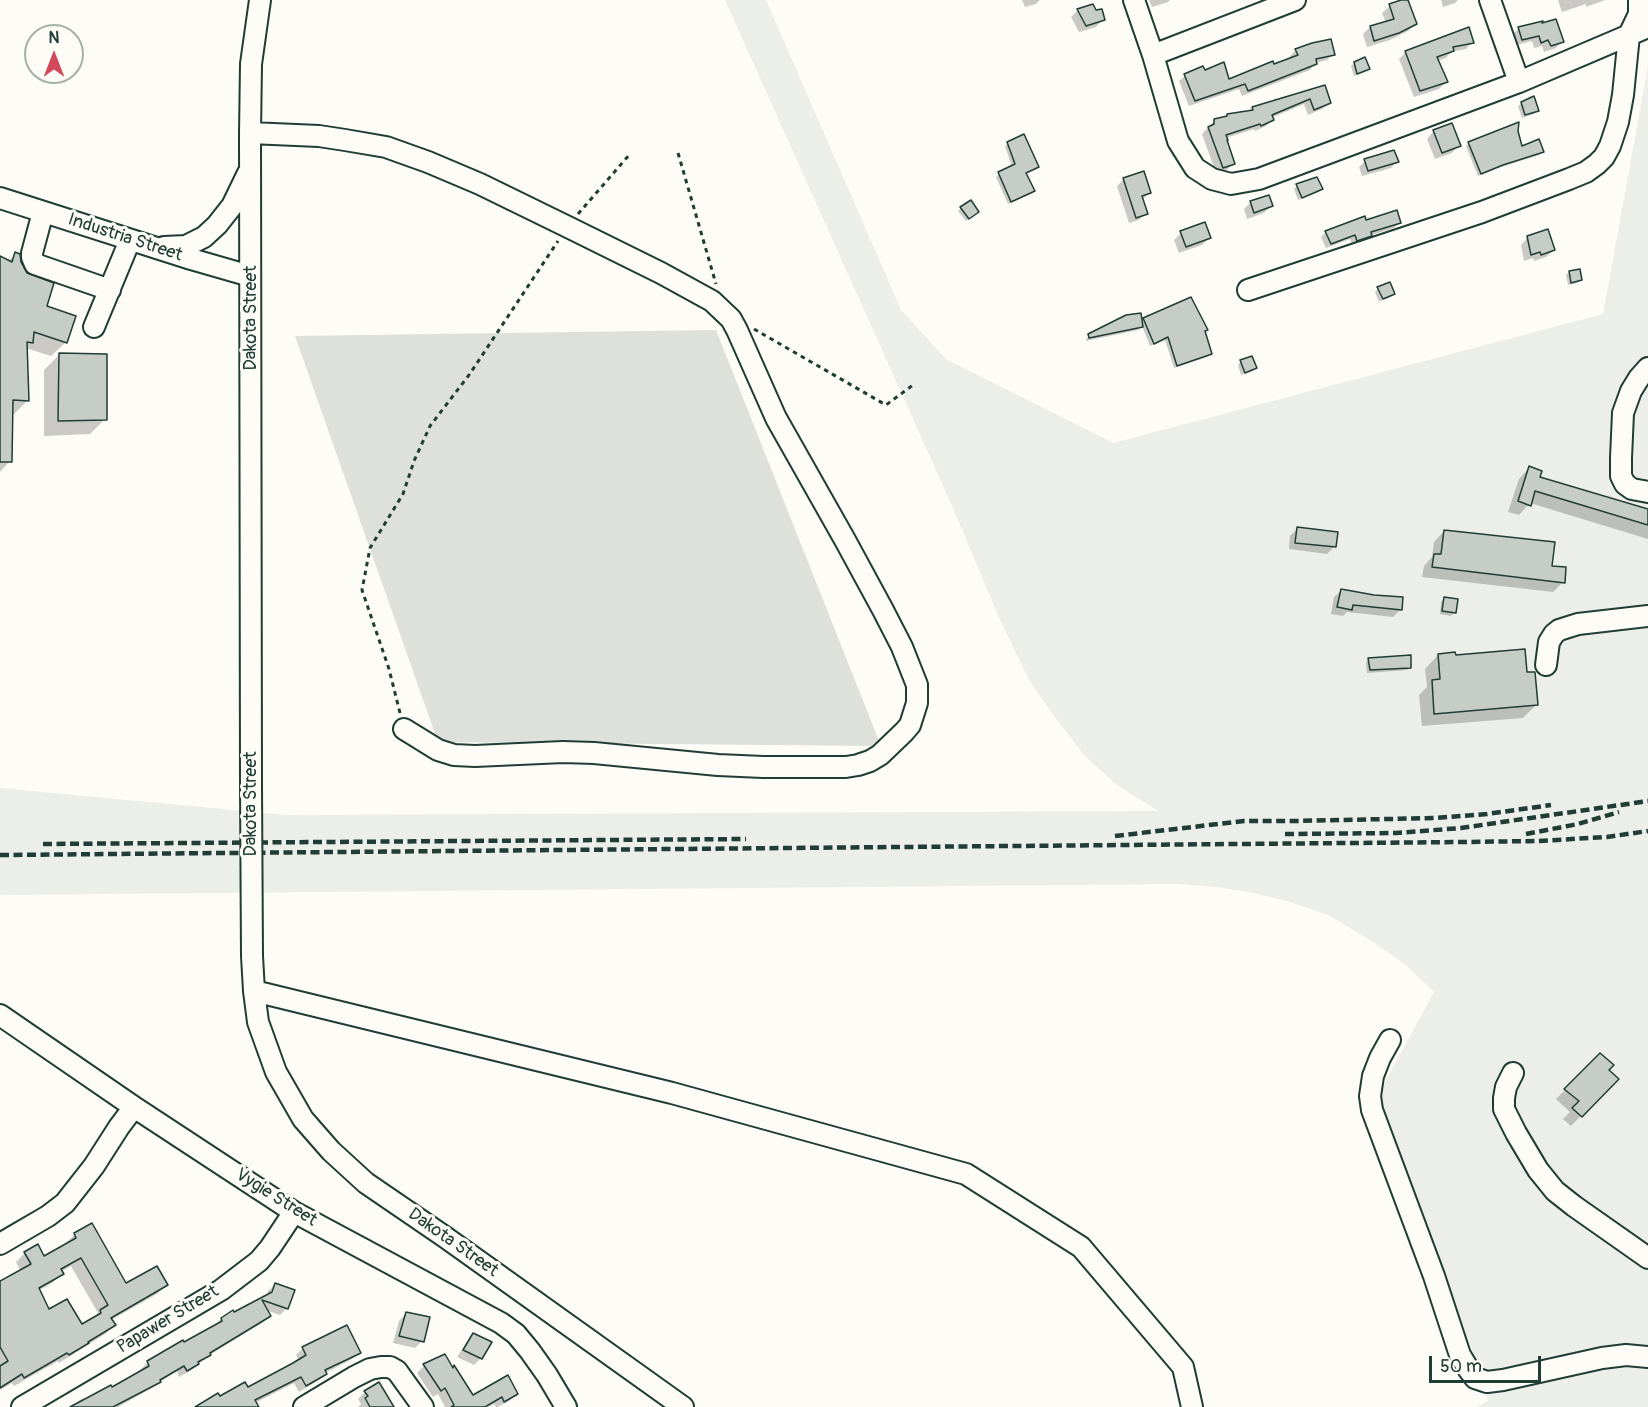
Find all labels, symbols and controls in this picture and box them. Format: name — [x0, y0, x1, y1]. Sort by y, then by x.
north arrow — [24, 24, 84, 84]
text: N — [49, 28, 59, 48]
street label: Industria Street — [65, 209, 185, 267]
street label: Dakota Street — [240, 265, 262, 371]
street label: Dakota Street — [240, 751, 262, 857]
street label: Vygie Street — [231, 1164, 321, 1232]
street label: Dakota Street — [404, 1204, 502, 1282]
street label: Papawer Street — [113, 1281, 223, 1359]
scale bar — [1432, 1344, 1544, 1382]
text: 50 m — [1440, 1355, 1482, 1378]

